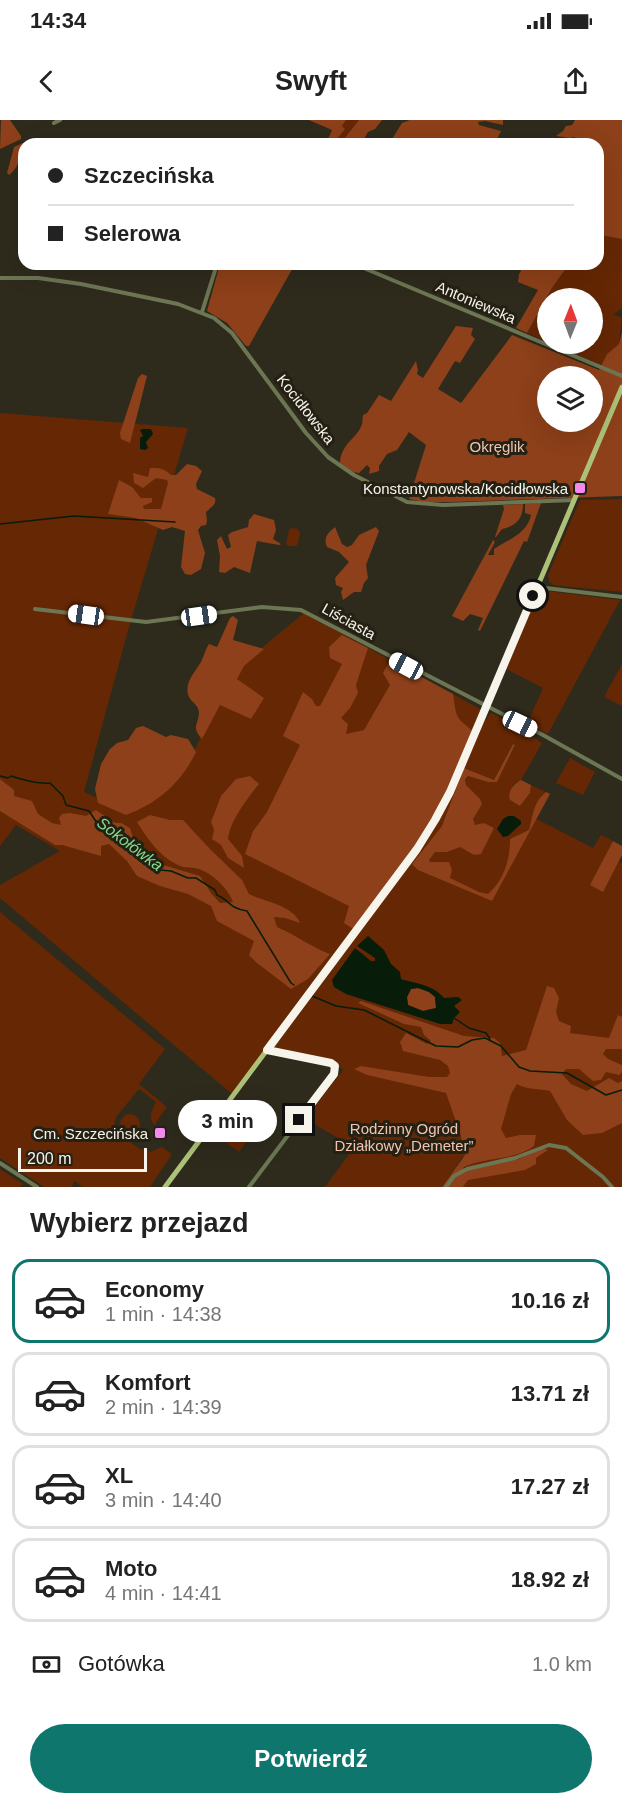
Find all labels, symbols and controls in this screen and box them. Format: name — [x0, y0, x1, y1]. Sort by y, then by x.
text: 14:34 — [30, 8, 86, 33]
icon: back — [30, 65, 63, 98]
icon: share — [559, 65, 592, 98]
text: Swyft — [275, 66, 347, 96]
text: Szczecińska — [84, 163, 214, 188]
text: Selerowa — [84, 221, 181, 246]
street label: Antoniewska — [434, 278, 519, 327]
north arrow — [537, 288, 603, 354]
map controls — [537, 288, 603, 432]
button: layers — [537, 366, 603, 432]
street label: Kocidłowska — [274, 371, 339, 448]
park label: Okręglik — [469, 438, 525, 455]
place label: Konstantynowska/Kocidłowska — [363, 480, 569, 497]
marker: Konstantynowska/Kocidłowska — [573, 481, 587, 495]
route start — [519, 582, 546, 609]
street label: Liściasta — [319, 599, 379, 643]
car — [67, 604, 105, 626]
car — [180, 605, 218, 627]
car — [386, 650, 426, 682]
car — [500, 708, 540, 740]
water label: Sokołówka — [94, 814, 166, 874]
callout: 3 min — [179, 1099, 278, 1141]
route end — [285, 1106, 312, 1133]
text: 3 min — [201, 1110, 254, 1132]
park label: Rodzinny Ogród Działkowy „Demeter” — [334, 1120, 474, 1154]
place label: Cm. Szczecińska — [33, 1125, 149, 1142]
marker: Cm. Szczecińska — [153, 1126, 167, 1140]
scale bar — [18, 1145, 147, 1172]
text: 200 m — [27, 1150, 71, 1167]
text: Wybierz przejazd — [30, 1208, 249, 1238]
icon: car — [33, 1274, 87, 1328]
text: Economy — [105, 1277, 204, 1302]
text: 10.16 zł — [511, 1288, 589, 1313]
text: 1 min · 14:38 — [105, 1303, 222, 1325]
icon: car — [33, 1367, 87, 1421]
text: Komfort — [105, 1370, 191, 1395]
text: 13.71 zł — [511, 1381, 589, 1406]
text: 2 min · 14:39 — [105, 1396, 222, 1418]
icon: car — [33, 1460, 87, 1514]
text: XL — [105, 1463, 133, 1488]
text: 17.27 zł — [511, 1474, 589, 1499]
text: 3 min · 14:40 — [105, 1489, 222, 1511]
icon: car — [33, 1553, 87, 1607]
text: Moto — [105, 1556, 158, 1581]
text: 18.92 zł — [511, 1567, 589, 1592]
text: 4 min · 14:41 — [105, 1582, 222, 1604]
icon: cash — [30, 1648, 63, 1681]
text: Gotówka — [78, 1651, 165, 1676]
text: 1.0 km — [532, 1653, 592, 1675]
button: Potwierdź — [30, 1724, 592, 1793]

